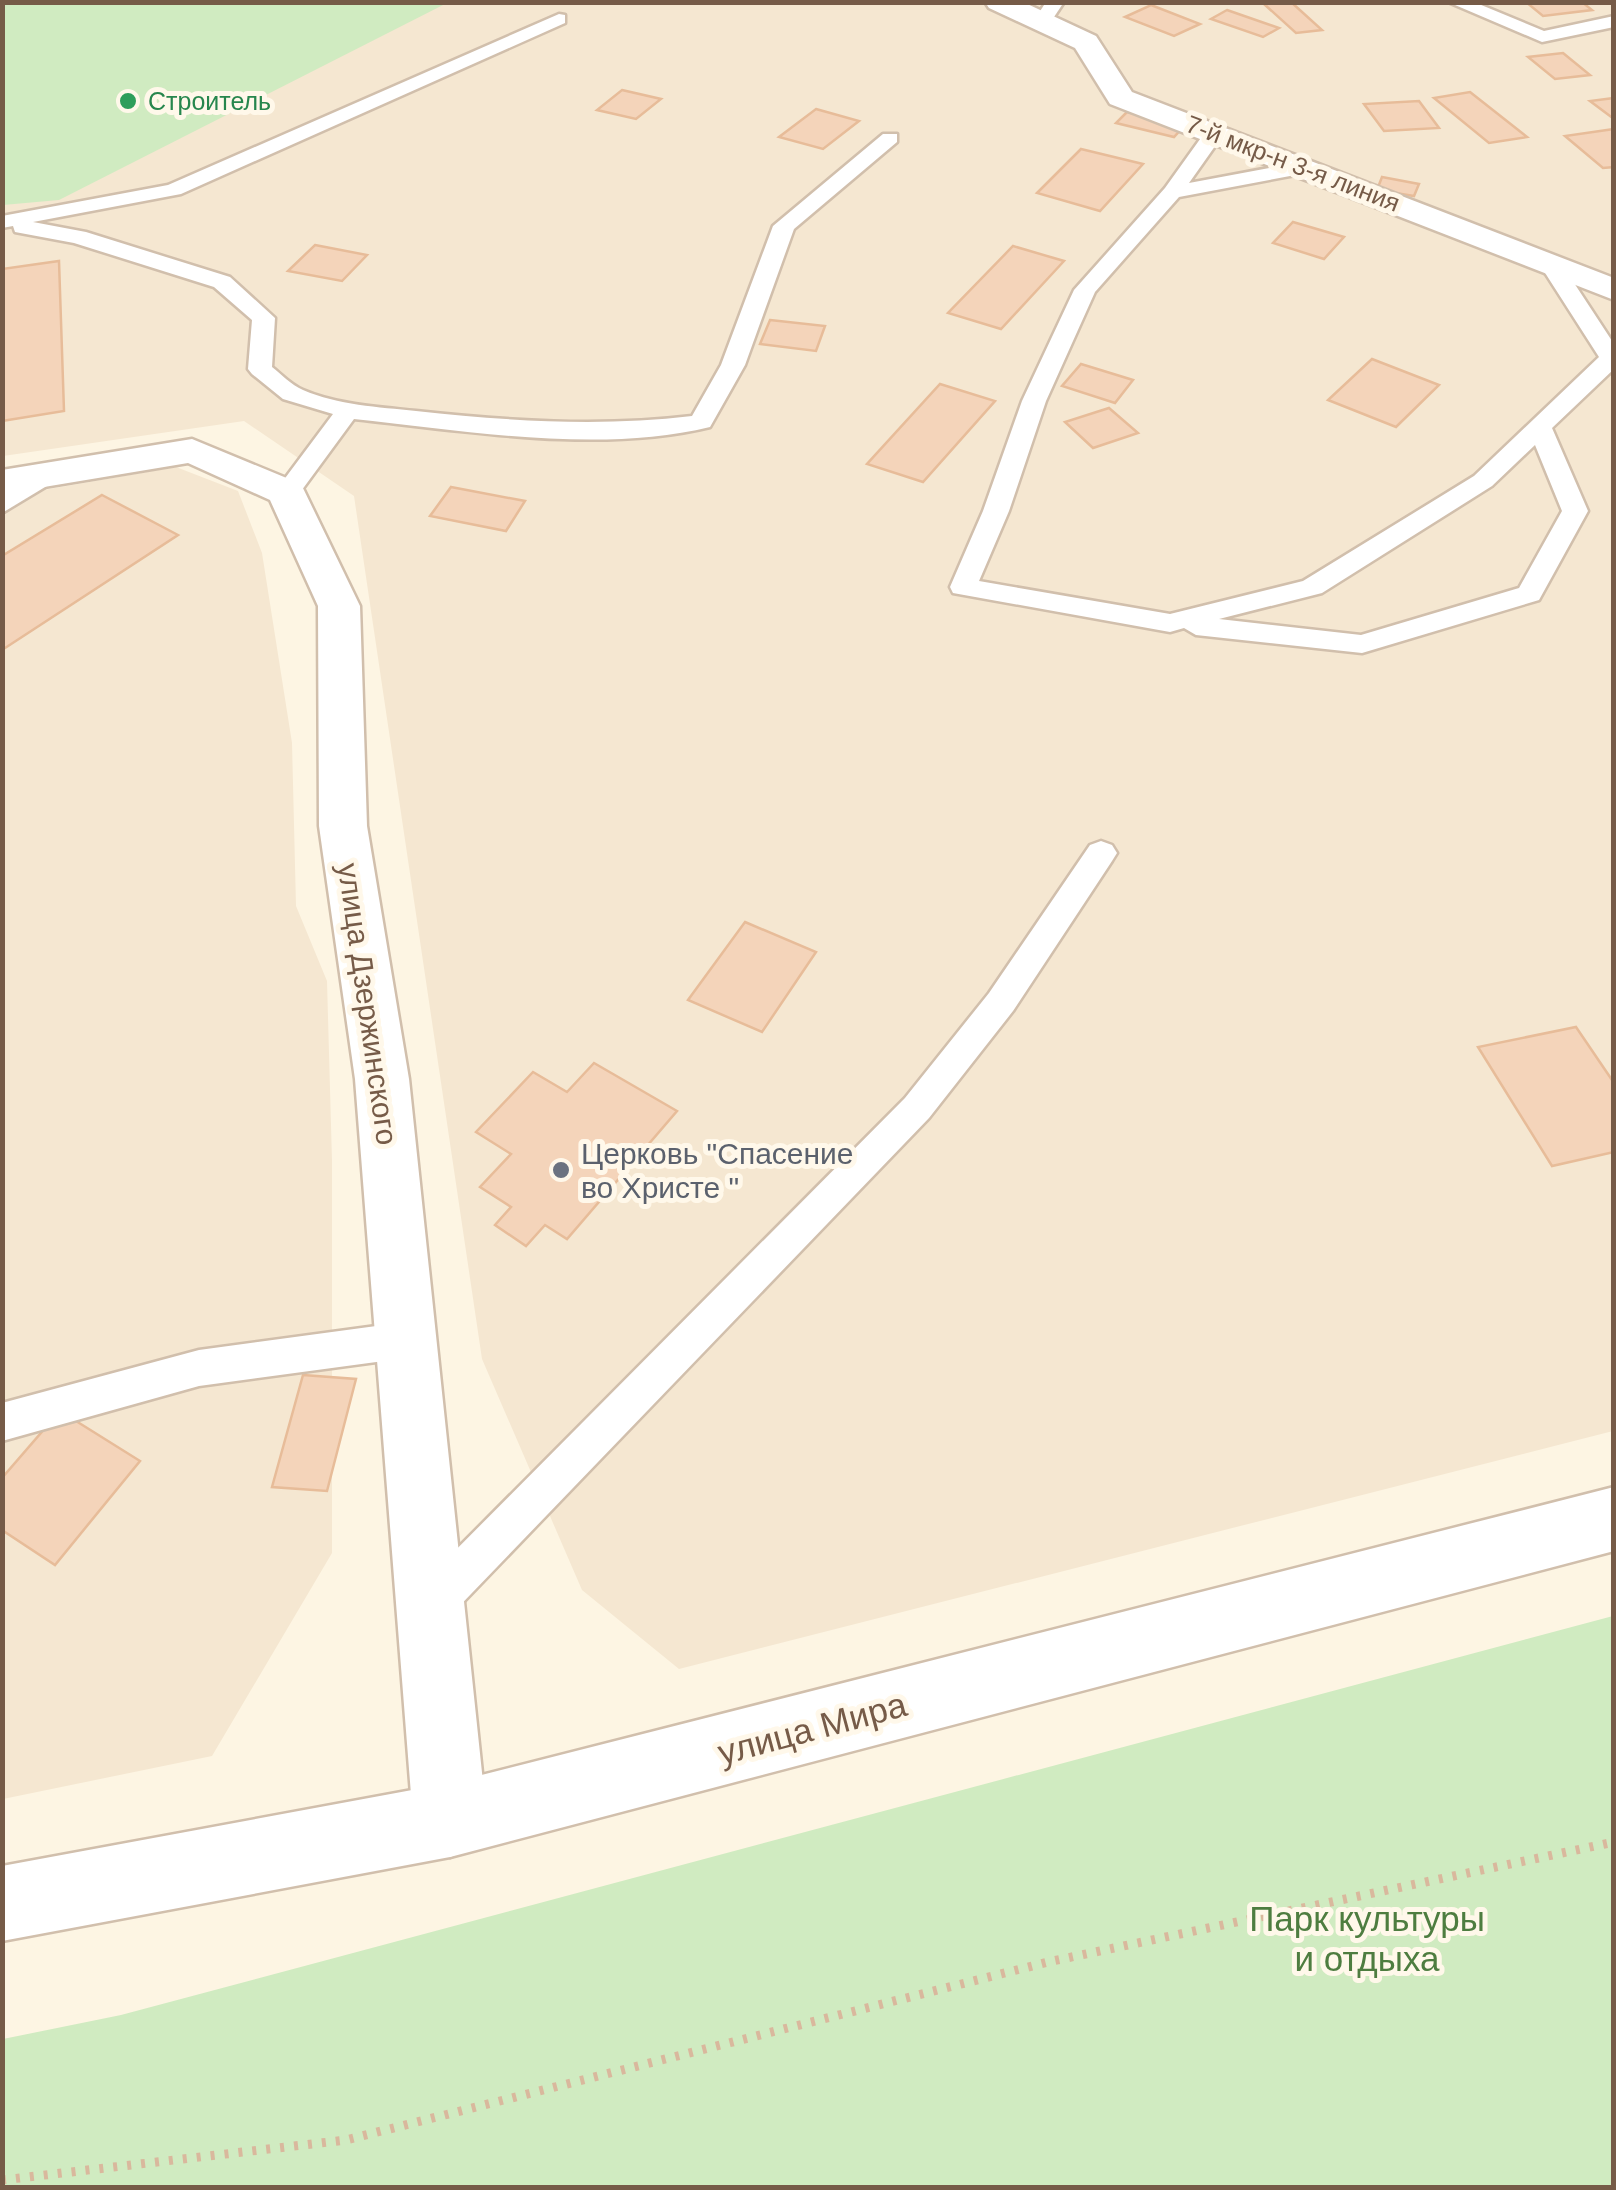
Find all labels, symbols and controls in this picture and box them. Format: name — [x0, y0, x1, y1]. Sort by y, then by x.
place label: Строитель — [148, 87, 271, 115]
marker: Строитель — [117, 90, 139, 112]
street label: 7-й мкр-н 3-я линия — [1182, 109, 1404, 217]
street label: улица Дзержинского — [332, 861, 404, 1147]
place label: Церковь "Спасение во Христе " — [581, 1137, 854, 1204]
marker: Церковь "Спасение во Христе " — [550, 1159, 572, 1181]
street label: улица Мира — [713, 1684, 911, 1772]
park label: Парк культуры и отдыха — [1249, 1899, 1485, 1978]

